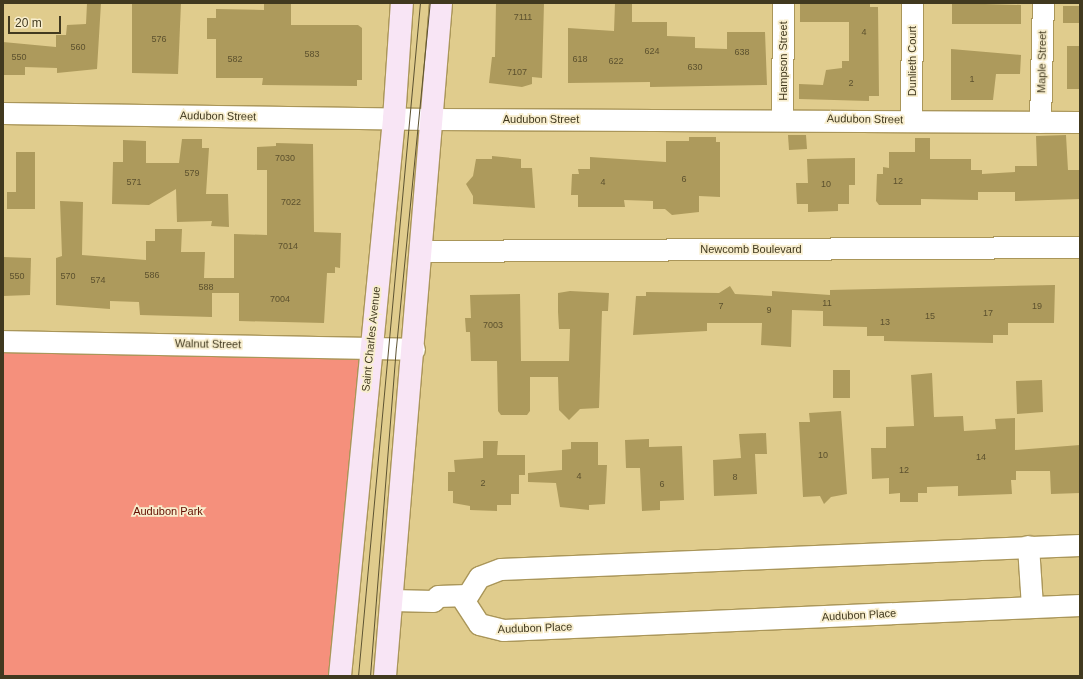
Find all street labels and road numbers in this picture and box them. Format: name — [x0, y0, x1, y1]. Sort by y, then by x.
street label: Hampson Street — [776, 21, 790, 101]
street label: Dunlieth Court — [905, 26, 919, 96]
street label: Maple Street — [1035, 31, 1049, 93]
street label: Audubon Street — [180, 109, 256, 123]
street label: Audubon Street — [503, 112, 579, 126]
street label: Audubon Street — [827, 112, 903, 126]
street label: Newcomb Boulevard — [700, 242, 802, 256]
street label: Saint Charles Avenue — [359, 286, 383, 392]
street label: Walnut Street — [175, 337, 241, 351]
street label: Audubon Place — [821, 606, 897, 624]
street label: Audubon Place — [497, 620, 573, 636]

